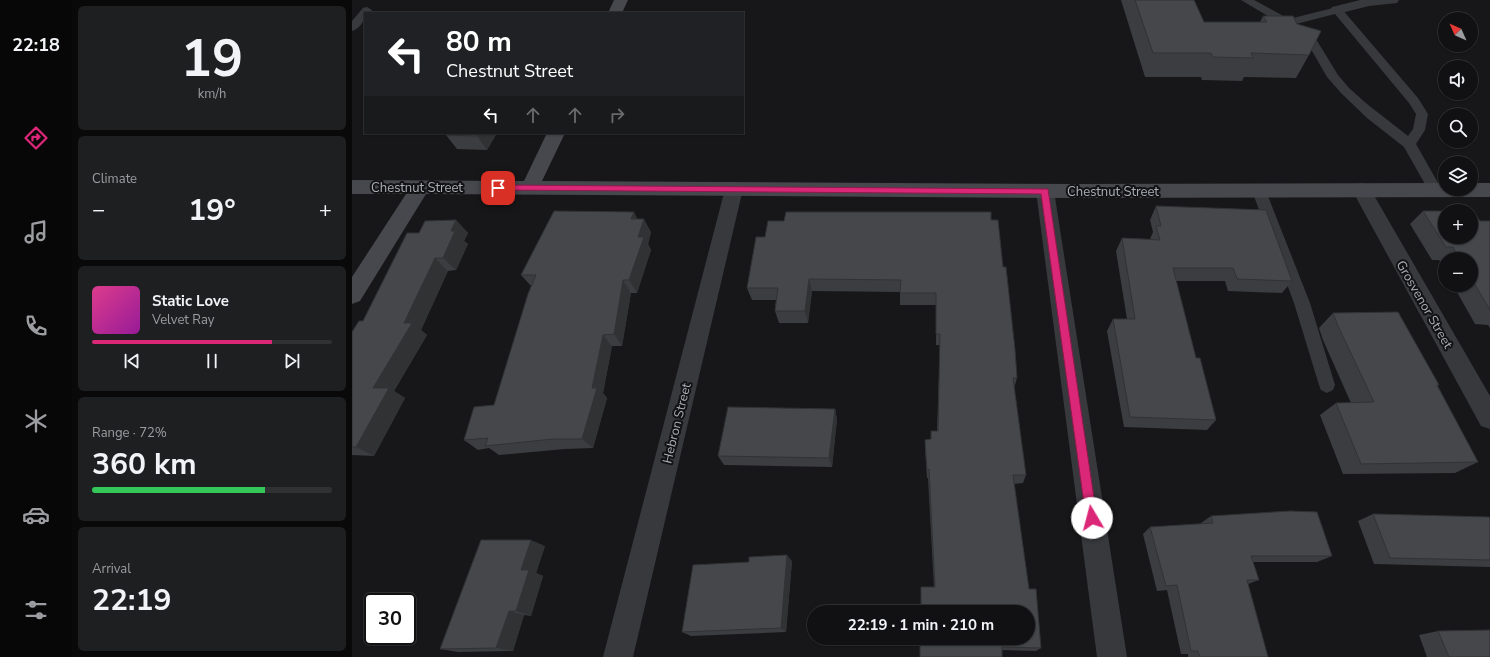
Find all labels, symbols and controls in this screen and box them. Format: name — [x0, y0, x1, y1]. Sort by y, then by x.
north arrow — [1438, 12, 1478, 52]
map controls — [1438, 12, 1478, 292]
text: 19 — [181, 23, 243, 94]
text: 80 m — [446, 23, 512, 61]
icon: left — [380, 28, 432, 80]
text: 22:18 — [12, 33, 60, 57]
text: Chestnut Street — [446, 59, 573, 83]
button: sound — [1438, 60, 1478, 100]
text: km/h — [198, 85, 226, 103]
icon: left — [480, 104, 502, 126]
icon: ahead — [522, 104, 544, 126]
icon: ahead — [564, 104, 586, 126]
icon: right — [606, 104, 628, 126]
button: search — [1438, 108, 1478, 148]
icon: directions — [22, 124, 50, 152]
button: layers — [1438, 156, 1478, 196]
text: Climate — [92, 170, 137, 188]
pin — [481, 171, 515, 205]
icon: arrive — [487, 177, 509, 199]
street label: Chestnut Street — [371, 179, 463, 197]
street label: Chestnut Street — [1067, 183, 1159, 201]
text: 19° — [188, 190, 236, 231]
text: − — [92, 195, 105, 225]
text: + — [319, 195, 332, 225]
button: + — [1438, 204, 1478, 244]
icon: music — [22, 218, 50, 246]
button: − — [1438, 252, 1478, 292]
street label: Grosvenor Street — [1392, 257, 1457, 352]
text: Static Love — [152, 291, 229, 311]
text: Velvet Ray — [152, 311, 214, 329]
icon: phone — [22, 312, 50, 340]
icon: previous — [121, 350, 143, 372]
icon: pause — [201, 350, 223, 372]
icon: next — [281, 350, 303, 372]
street label: Hebron Street — [658, 381, 696, 465]
icon: climate — [22, 407, 50, 435]
text: Range · 72% — [92, 424, 167, 442]
text: 360 km — [92, 444, 197, 485]
position arrow — [1071, 497, 1113, 539]
icon: car — [22, 501, 50, 529]
text: Arrival — [92, 560, 131, 578]
text: 22:19 — [92, 580, 171, 621]
speed limit sign: 30 — [364, 593, 416, 645]
icon: filters — [22, 596, 50, 624]
text: 22:19 · 1 min · 210 m — [848, 615, 994, 635]

